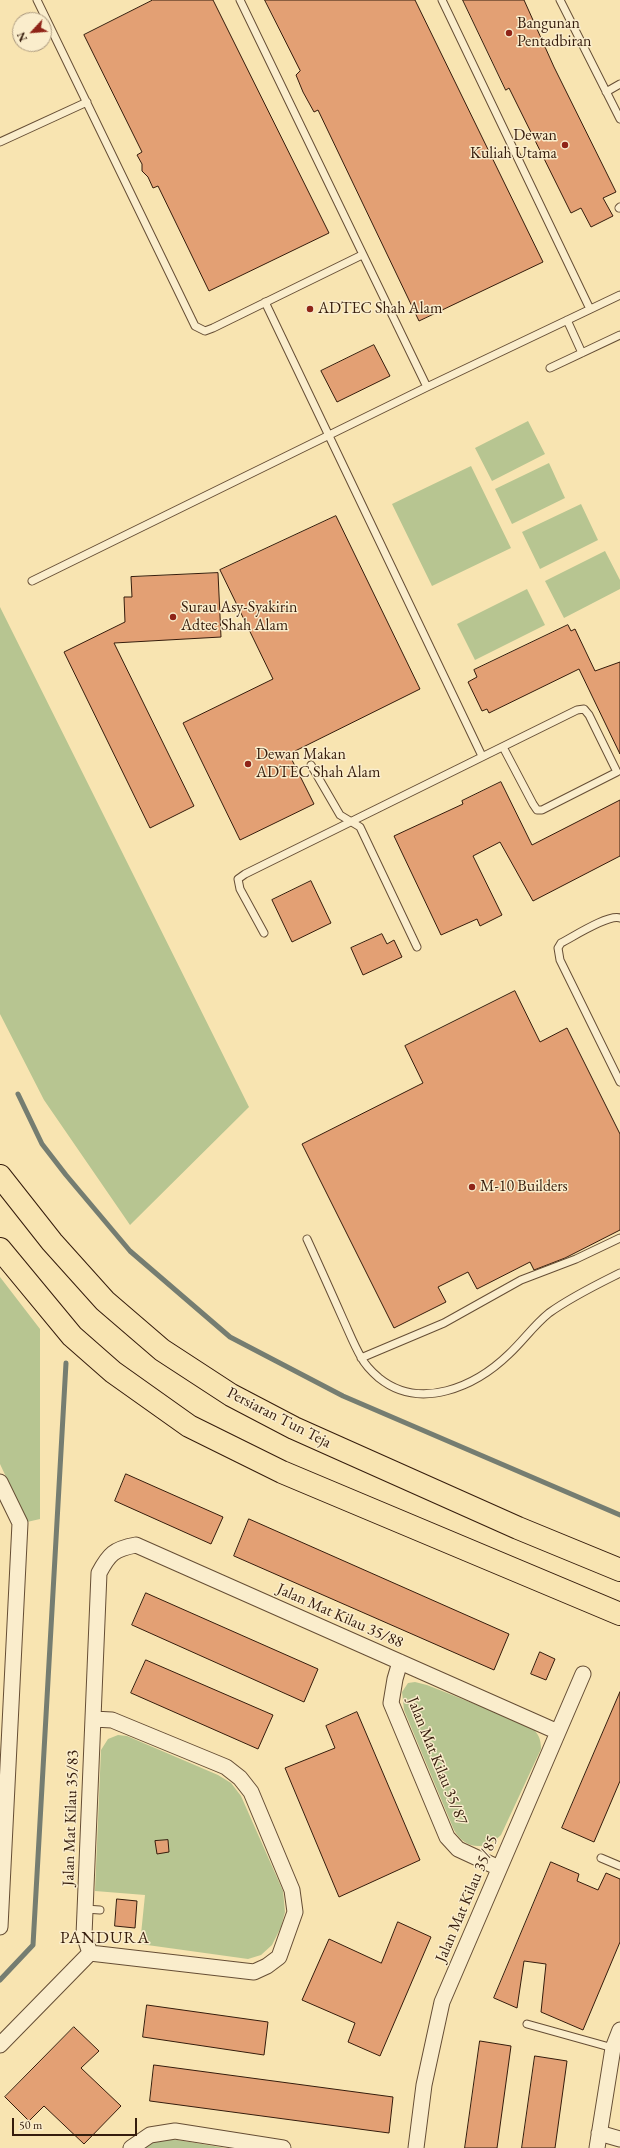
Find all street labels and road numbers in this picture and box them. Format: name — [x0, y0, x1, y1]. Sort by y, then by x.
street label: Persiaran Tun Teja — [224, 1383, 334, 1453]
street label: Jalan Mat Kilau 35/88 — [274, 1580, 406, 1652]
street label: Jalan Mat Kilau 35/87 — [403, 1694, 471, 1828]
street label: Jalan Mat Kilau 35/83 — [59, 1750, 83, 1886]
street label: Jalan Mat Kilau 35/85 — [432, 1833, 502, 1965]

